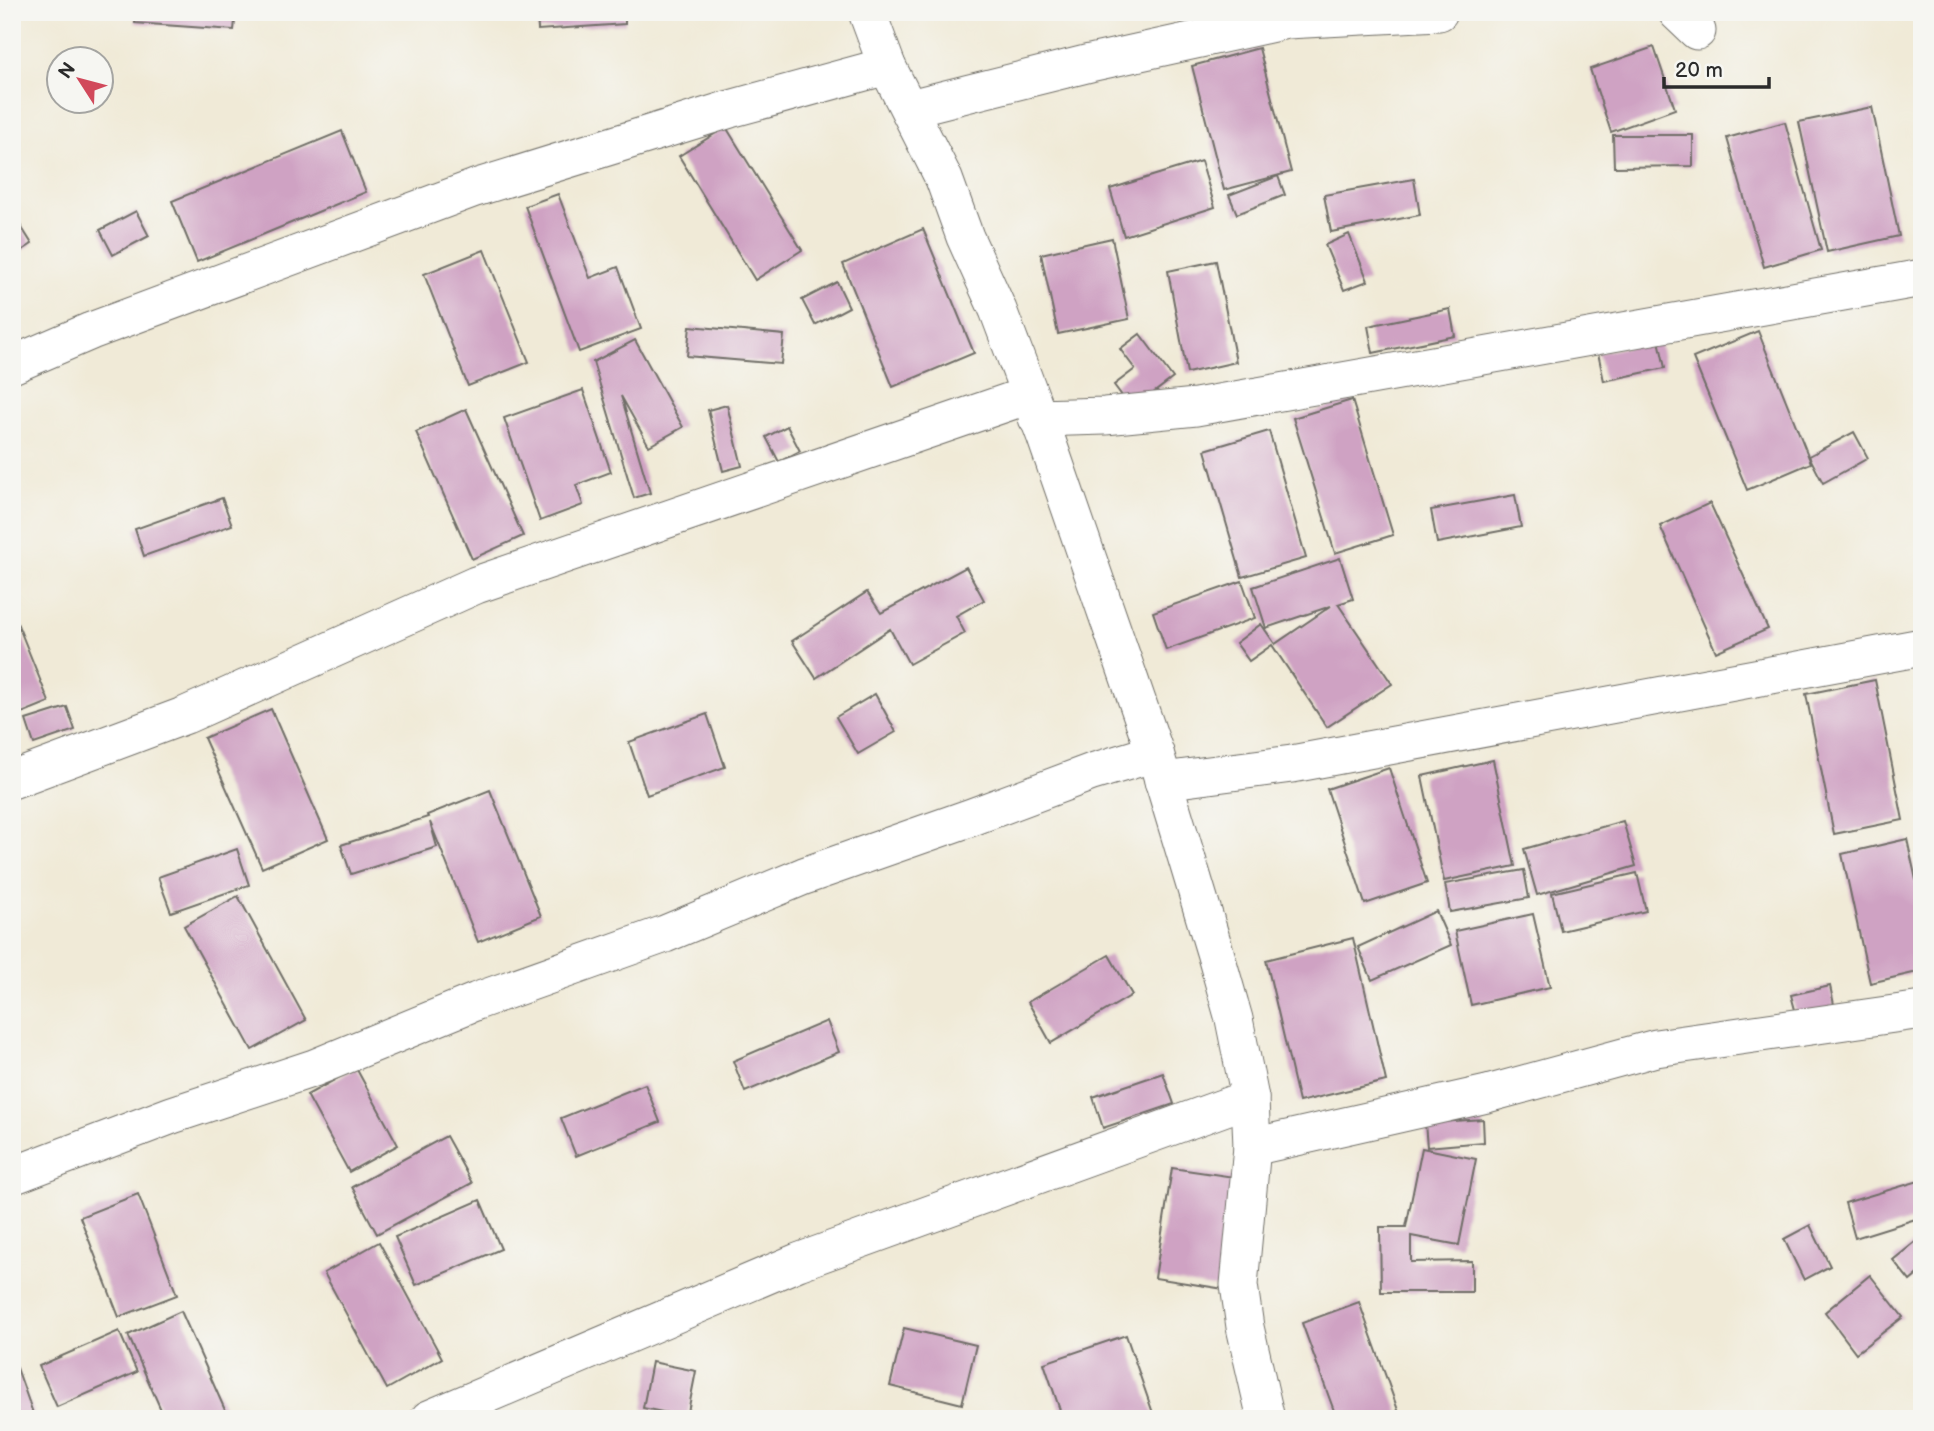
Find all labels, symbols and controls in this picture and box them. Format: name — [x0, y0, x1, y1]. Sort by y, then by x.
north arrow — [46, 46, 116, 116]
scale bar — [1664, 46, 1770, 90]
text: N — [54, 58, 81, 83]
text: 20 m — [1675, 58, 1723, 83]

